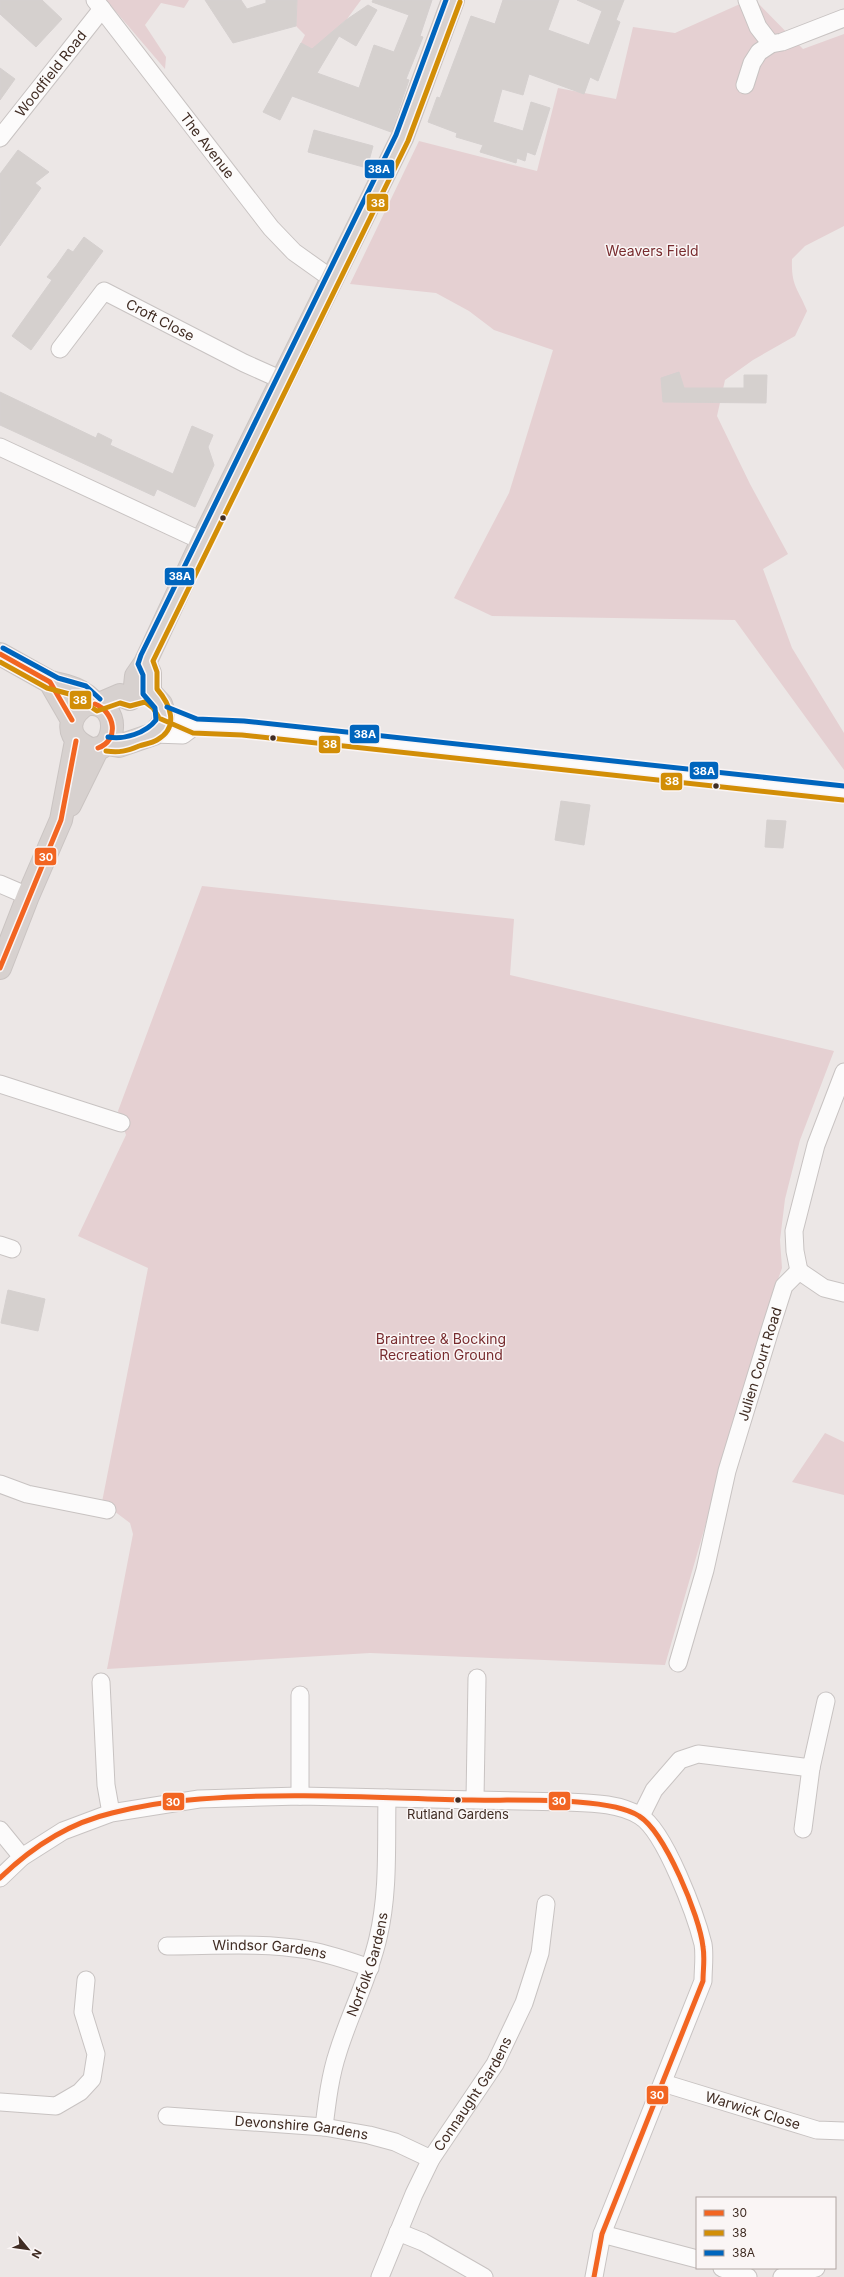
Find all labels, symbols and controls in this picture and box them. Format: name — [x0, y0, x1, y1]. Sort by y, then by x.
street label: Woodfield Road — [11, 27, 90, 120]
street label: The Avenue — [177, 109, 239, 182]
line badge: 38A — [364, 159, 395, 179]
text: 38A — [368, 162, 390, 176]
line badge: 38 — [366, 193, 389, 212]
text: 38 — [371, 196, 385, 210]
park label: Weavers Field — [605, 242, 699, 259]
street label: Croft Close — [123, 295, 197, 344]
unlabelled marker — [218, 513, 228, 523]
line badge: 38A — [164, 567, 195, 586]
text: 38A — [169, 569, 191, 583]
line badge: 38 — [69, 690, 92, 710]
text: 38 — [73, 693, 87, 707]
line badge: 38A — [349, 724, 380, 744]
text: 38A — [354, 727, 376, 741]
unlabelled marker — [268, 733, 278, 743]
line badge: 38 — [318, 735, 341, 754]
text: 38 — [323, 737, 337, 751]
line badge: 38A — [689, 761, 719, 780]
text: 38A — [693, 764, 715, 778]
line badge: 38 — [660, 772, 683, 791]
text: 38 — [665, 774, 679, 788]
unlabelled marker — [711, 781, 721, 791]
line badge: 30 — [34, 847, 57, 866]
text: 30 — [39, 850, 53, 864]
street label: Julien Court Road — [734, 1305, 785, 1423]
park label: Braintree & Bocking Recreation Ground — [376, 1330, 506, 1363]
line badge: 30 — [548, 1791, 571, 1811]
line badge: 30 — [162, 1792, 185, 1811]
text: 30 — [552, 1794, 566, 1808]
text: 30 — [166, 1795, 180, 1809]
marker: Rutland Gardens — [453, 1795, 463, 1805]
place label: Rutland Gardens — [407, 1806, 509, 1822]
street label: Norfolk Gardens — [343, 1911, 391, 2019]
street label: Windsor Gardens — [212, 1936, 329, 1962]
street label: Connaught Gardens — [430, 2034, 515, 2154]
line badge: 30 — [646, 2085, 669, 2105]
street label: Warwick Close — [703, 2087, 803, 2132]
text: 30 — [650, 2088, 664, 2102]
street label: Devonshire Gardens — [234, 2112, 370, 2143]
legend — [696, 2197, 836, 2269]
text: 30 — [732, 2205, 747, 2220]
text: 38 — [732, 2225, 747, 2240]
north arrow — [8, 2229, 48, 2269]
text: 38A — [732, 2245, 755, 2260]
text: N — [29, 2247, 45, 2261]

